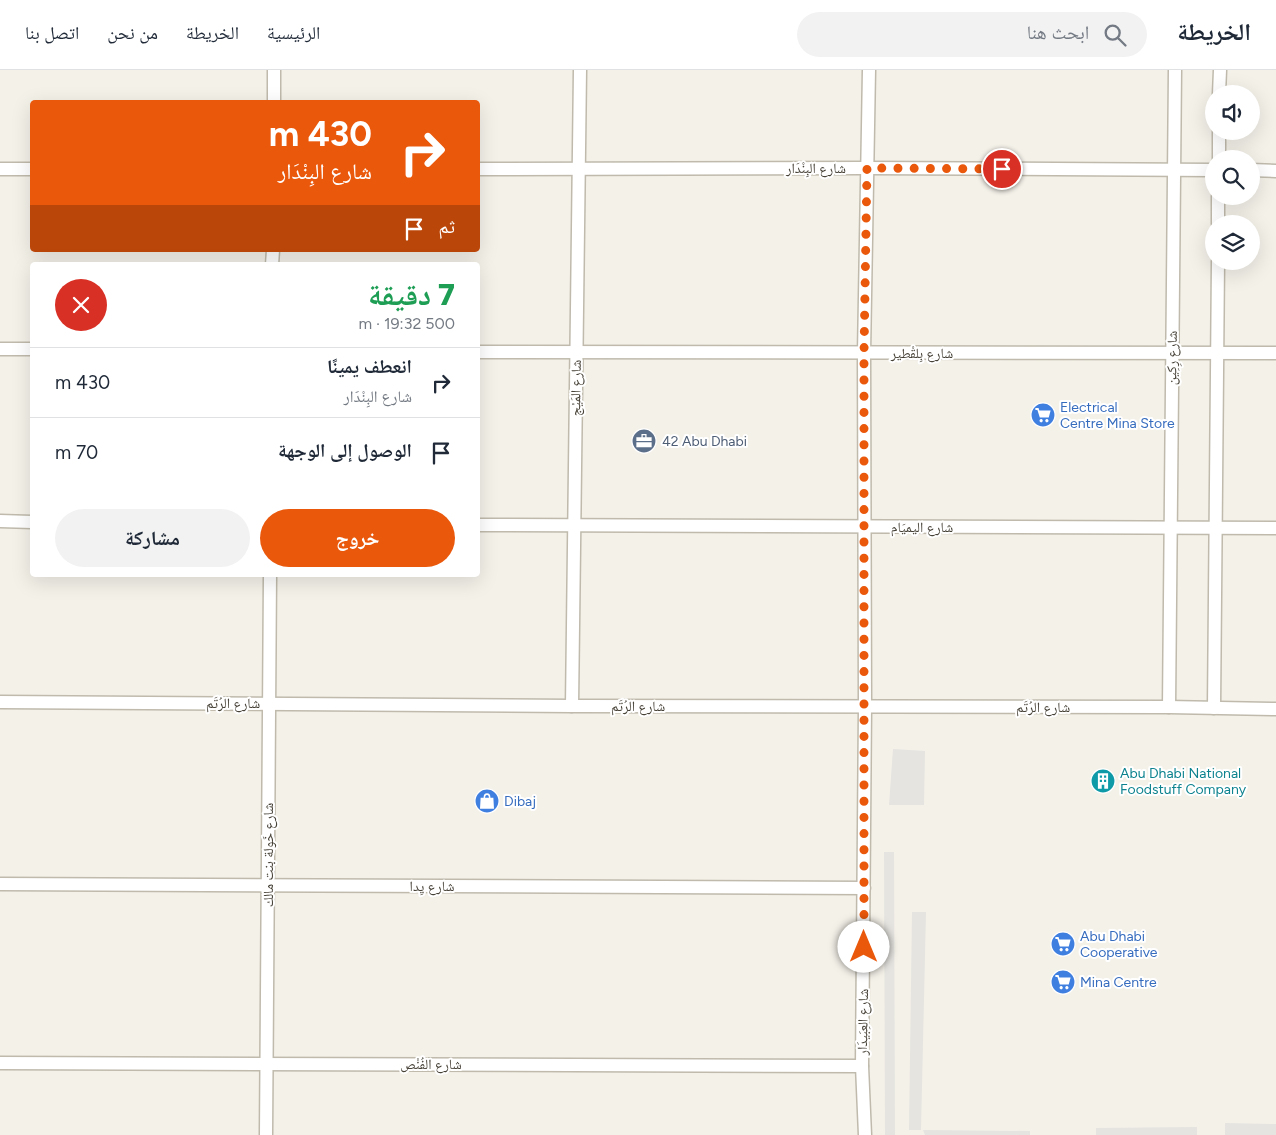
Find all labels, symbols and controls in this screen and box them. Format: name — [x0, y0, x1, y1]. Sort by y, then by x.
search box — [797, 12, 1147, 57]
text: الخريطة — [1177, 17, 1251, 46]
text: ابحث هنا — [1027, 21, 1089, 44]
icon: search — [1101, 21, 1129, 49]
text: اتصل بنا — [25, 22, 79, 44]
text: من نحن — [107, 22, 158, 44]
text: الخريطة — [186, 22, 239, 44]
text: الرئيسية — [267, 22, 320, 44]
map controls — [1205, 85, 1260, 270]
button: sound — [1205, 85, 1260, 140]
text: 430 m — [269, 113, 372, 155]
icon: right — [390, 120, 455, 185]
pin — [981, 148, 1023, 190]
button: search — [1205, 150, 1260, 205]
icon: arrive — [988, 155, 1016, 183]
text: شارع البِنْدَار — [278, 158, 372, 185]
street label: شارع البِنْدَار — [785, 160, 846, 178]
icon: arrive — [400, 215, 428, 243]
text: ثم — [438, 215, 455, 238]
button: layers — [1205, 215, 1260, 270]
text: 7 دقيقة — [368, 276, 455, 313]
button: close — [55, 279, 107, 331]
text: 500 m · 19:32 — [358, 314, 455, 333]
street label: شارع رِكِين — [1163, 331, 1183, 385]
street label: شارع بِلقْطير — [890, 345, 953, 363]
text: انعطف يمينًا — [327, 355, 412, 378]
street label: شارع المَيْج — [567, 360, 586, 416]
icon: right — [427, 369, 455, 397]
text: 430 m — [55, 371, 110, 394]
text: شارع البِنْدَار — [344, 387, 412, 406]
place label: Electrical Centre Mina Store — [1060, 399, 1175, 432]
supermarket icon: Electrical Centre Mina Store — [1030, 402, 1056, 428]
office icon: 42 Abu Dhabi — [631, 428, 657, 454]
place label: 42 Abu Dhabi — [662, 433, 747, 450]
text: الوصول إلى الوجهة — [278, 439, 412, 462]
icon: arrive — [427, 439, 455, 467]
text: 70 m — [55, 441, 98, 464]
button: مشاركة — [55, 509, 250, 567]
button: خروج — [260, 509, 455, 567]
street label: شارع اليميَام — [891, 519, 953, 537]
street label: شارع الرُتَم — [206, 695, 260, 713]
street label: شارع الرُتَم — [611, 698, 665, 716]
street label: شارع الرُتَم — [1016, 699, 1070, 717]
place label: Abu Dhabi National Foodstuff Company — [1120, 765, 1247, 798]
building icon: Abu Dhabi National Foodstuff Company — [1090, 768, 1116, 794]
shop icon: Dibaj — [474, 788, 500, 814]
place label: Dibaj — [504, 793, 536, 810]
street label: شارع خَولة بنت مالك — [260, 803, 278, 907]
street label: شارع يِدا — [410, 878, 454, 896]
position arrow — [837, 920, 889, 972]
place label: Abu Dhabi Cooperative — [1080, 928, 1158, 961]
supermarket icon: Abu Dhabi Cooperative — [1050, 931, 1076, 957]
supermarket icon: Mina Centre — [1050, 969, 1076, 995]
place label: Mina Centre — [1080, 974, 1157, 991]
street label: شارع العِبَيدَار — [854, 989, 873, 1056]
street label: شارع الفُنْص — [400, 1056, 462, 1074]

